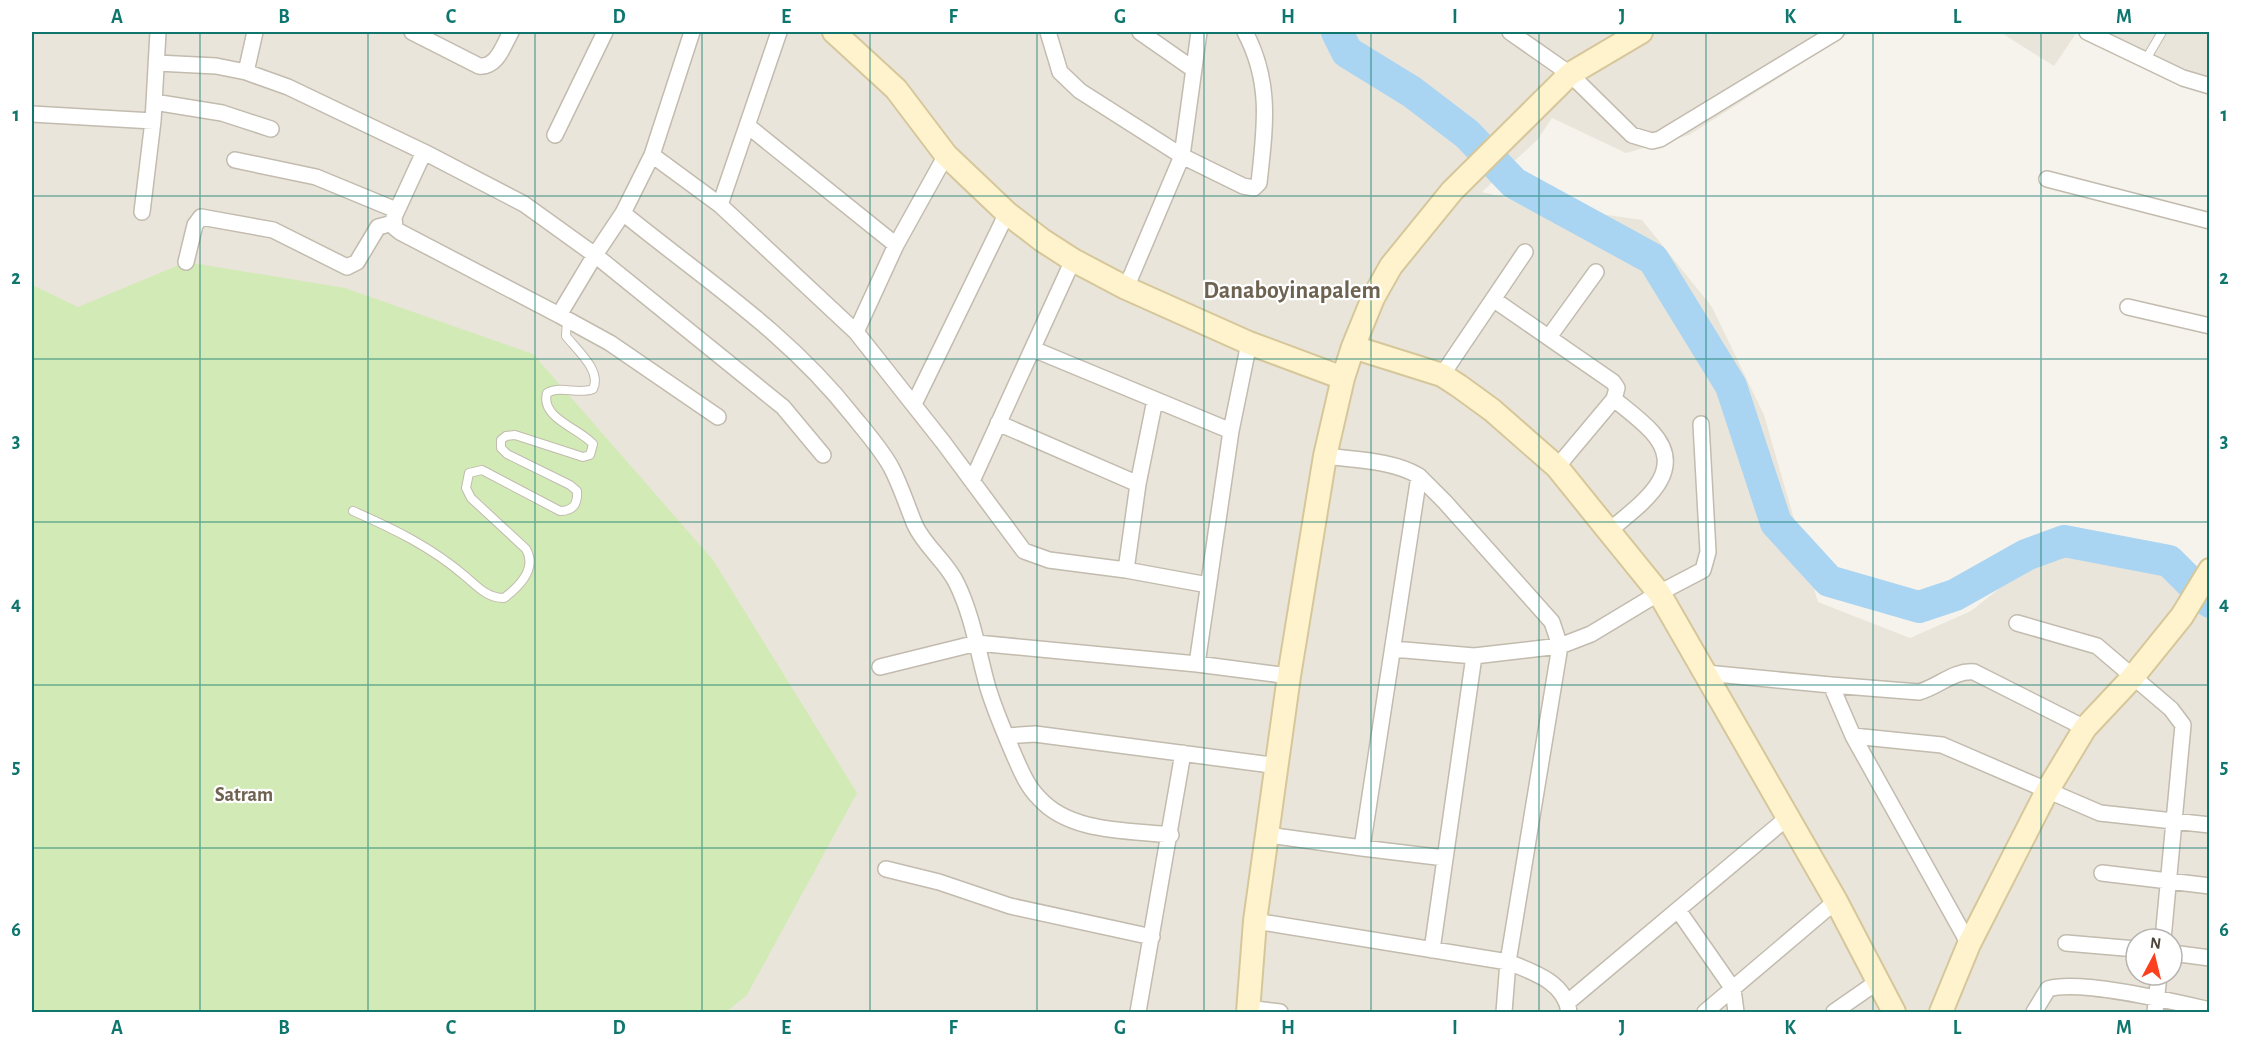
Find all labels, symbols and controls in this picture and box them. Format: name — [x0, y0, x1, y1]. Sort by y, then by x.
text: A — [111, 7, 123, 27]
text: B — [278, 7, 290, 27]
text: C — [446, 7, 457, 27]
text: D — [612, 7, 626, 27]
text: E — [781, 7, 791, 27]
text: F — [948, 7, 958, 27]
text: G — [1114, 7, 1126, 27]
text: H — [1281, 7, 1295, 27]
text: I — [1452, 7, 1458, 27]
text: J — [1619, 7, 1625, 27]
text: K — [1784, 7, 1796, 27]
text: L — [1953, 7, 1962, 27]
text: M — [2116, 7, 2132, 27]
text: 1 — [12, 105, 20, 125]
text: 1 — [2220, 105, 2228, 125]
text: 2 — [11, 268, 21, 288]
text: 2 — [2219, 268, 2229, 288]
district label: Danaboyinapalem — [1203, 279, 1381, 303]
text: 3 — [12, 431, 20, 451]
text: 3 — [2220, 431, 2228, 451]
text: 4 — [11, 594, 21, 614]
text: 4 — [2219, 594, 2229, 614]
text: 5 — [12, 757, 20, 777]
text: 5 — [2220, 757, 2228, 777]
district label: Satram — [215, 785, 273, 805]
text: 6 — [11, 920, 21, 940]
text: 6 — [2219, 920, 2229, 940]
north arrow — [2124, 927, 2184, 987]
text: N — [2149, 934, 2162, 952]
text: A — [111, 1018, 123, 1038]
text: B — [278, 1018, 290, 1038]
text: C — [446, 1018, 457, 1038]
text: D — [612, 1018, 626, 1038]
text: E — [781, 1018, 791, 1038]
text: F — [948, 1018, 958, 1038]
text: G — [1114, 1018, 1126, 1038]
text: H — [1281, 1018, 1295, 1038]
text: I — [1452, 1018, 1458, 1038]
text: J — [1619, 1018, 1625, 1038]
text: K — [1784, 1018, 1796, 1038]
text: L — [1953, 1018, 1962, 1038]
text: M — [2116, 1018, 2132, 1038]

